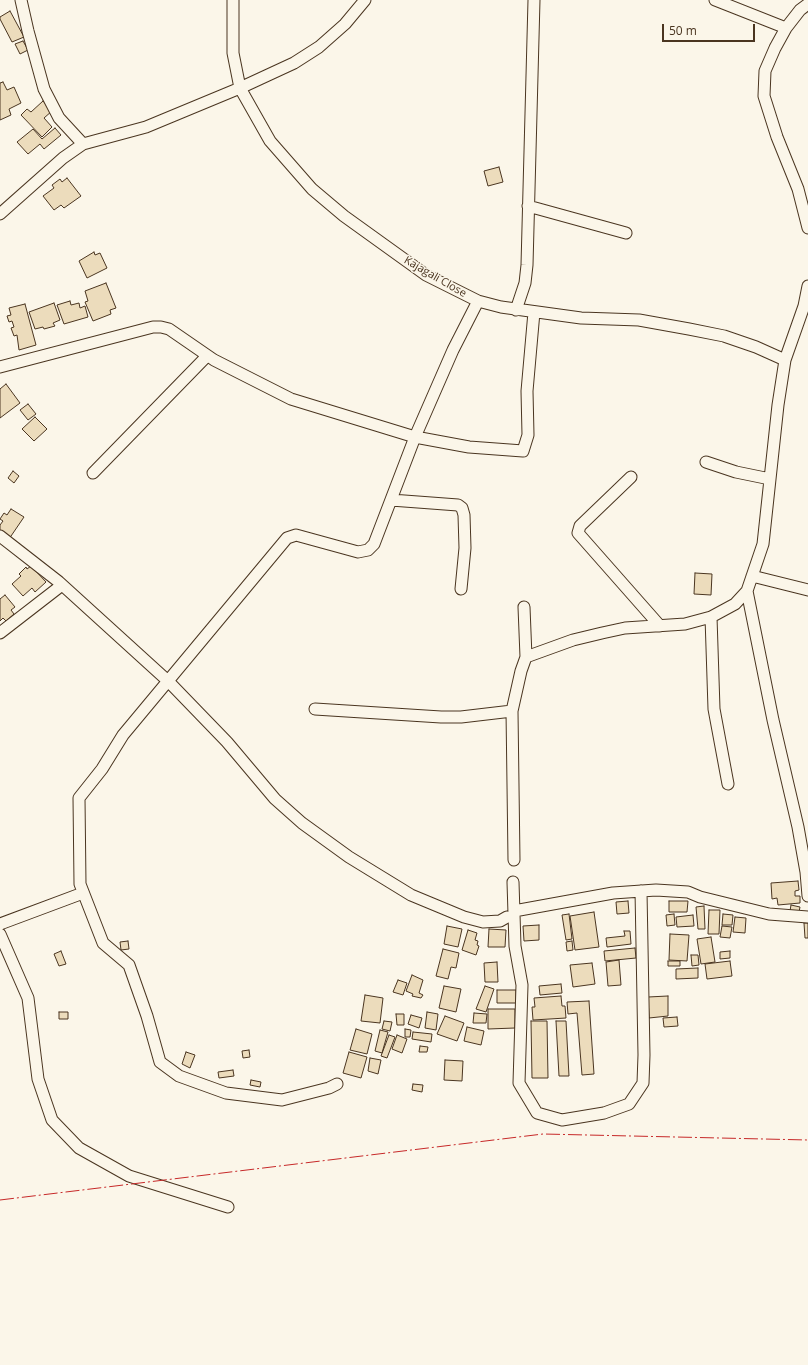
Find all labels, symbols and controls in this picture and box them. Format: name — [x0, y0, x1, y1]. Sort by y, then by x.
scale bar — [664, 16, 757, 42]
text: 50 m — [669, 22, 697, 39]
street label: Kajagali Close — [401, 254, 469, 300]

